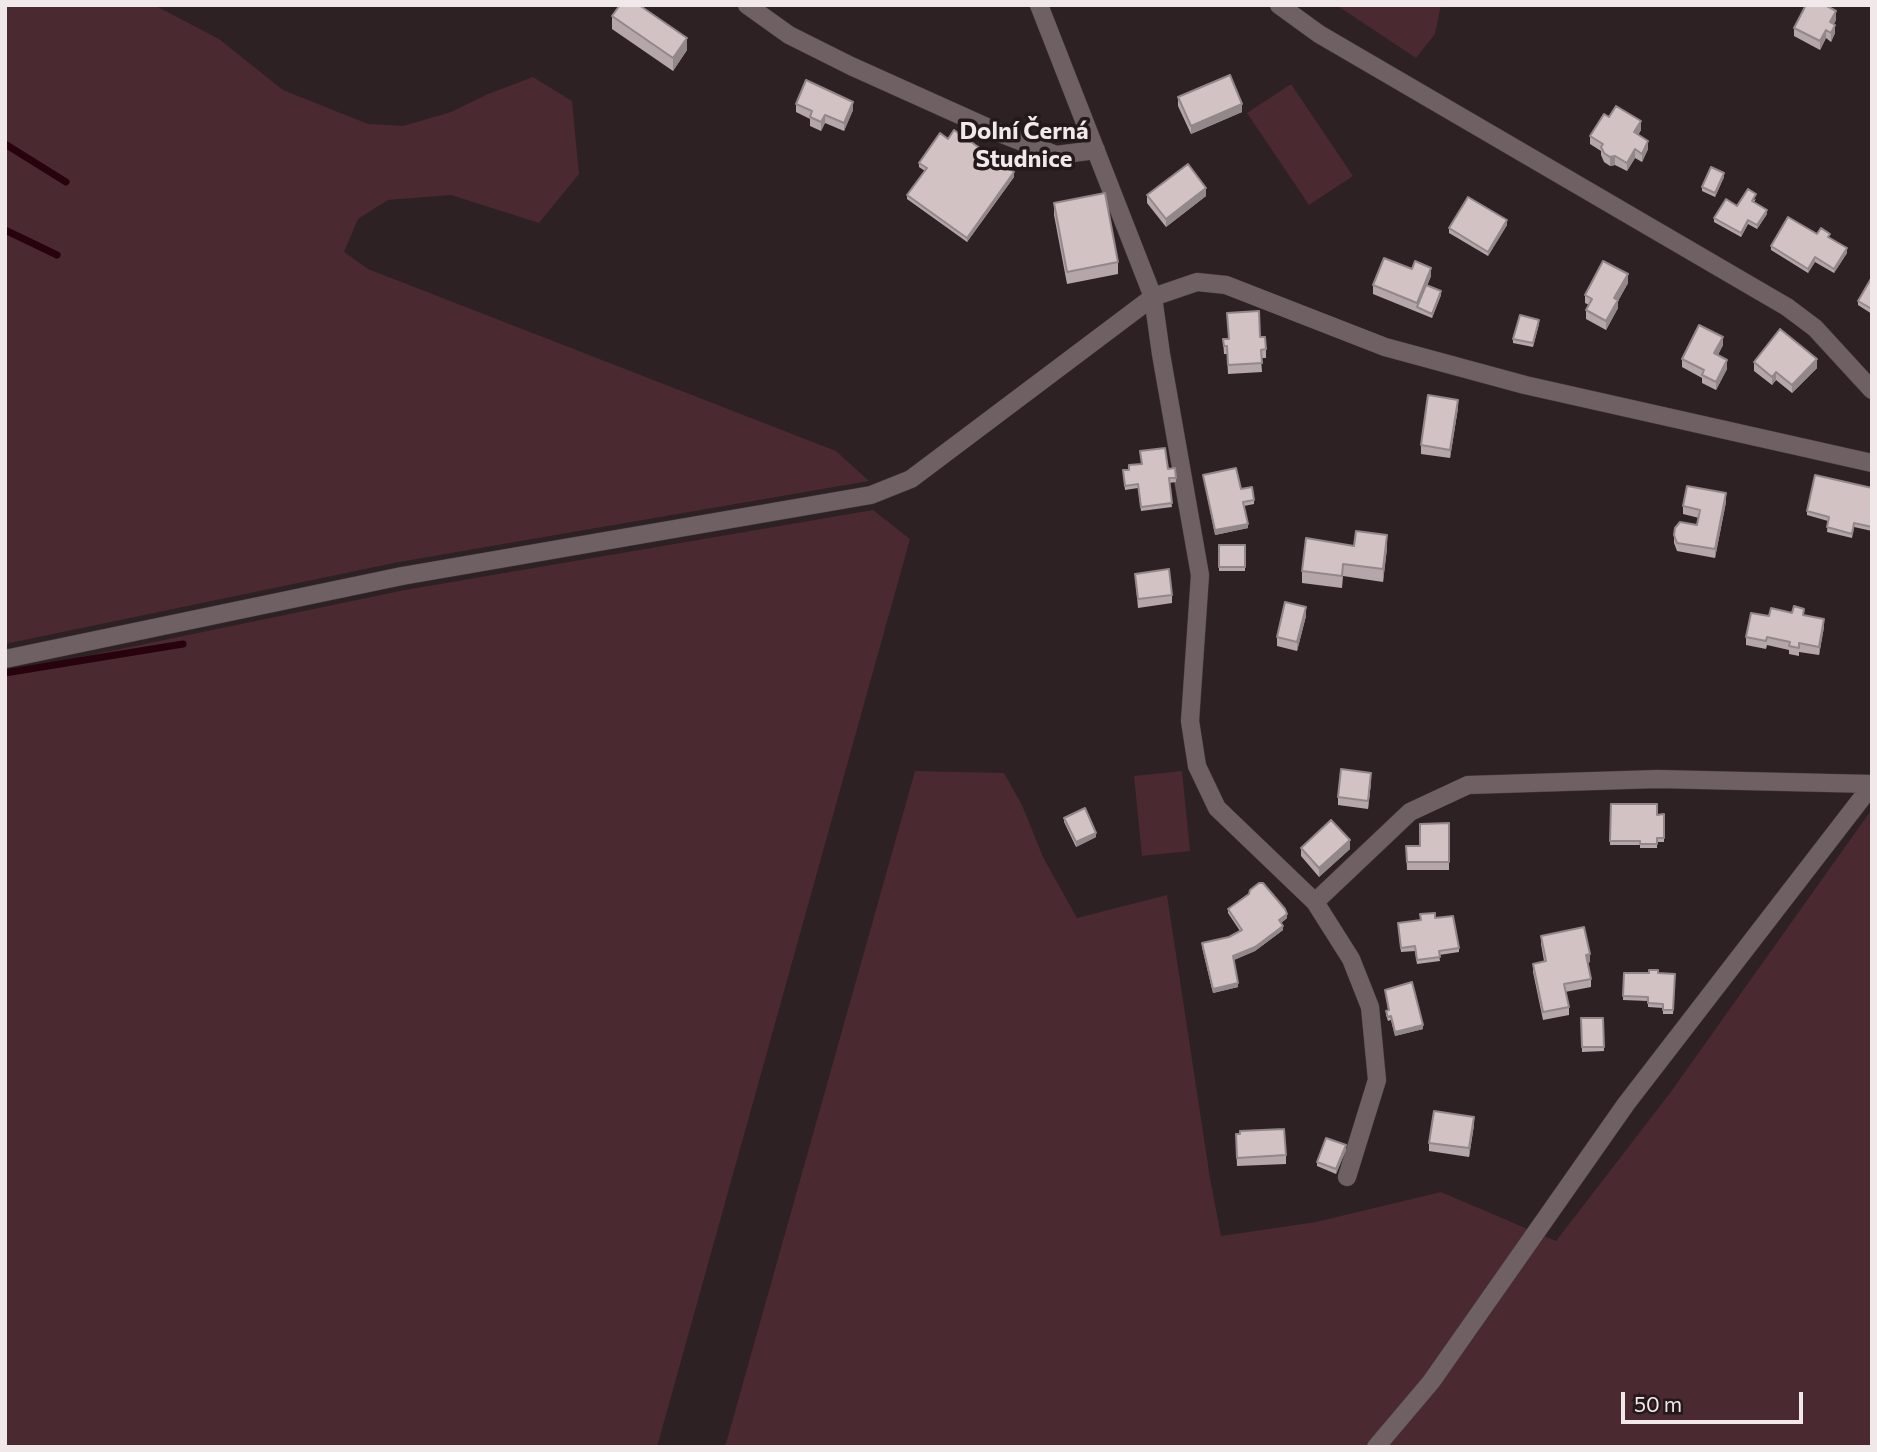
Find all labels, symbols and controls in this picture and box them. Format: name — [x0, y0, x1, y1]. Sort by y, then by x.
district label: Dolní Černá Studnice — [960, 117, 1088, 173]
scale bar — [1625, 1378, 1807, 1422]
text: 50 m — [1634, 1391, 1682, 1416]

